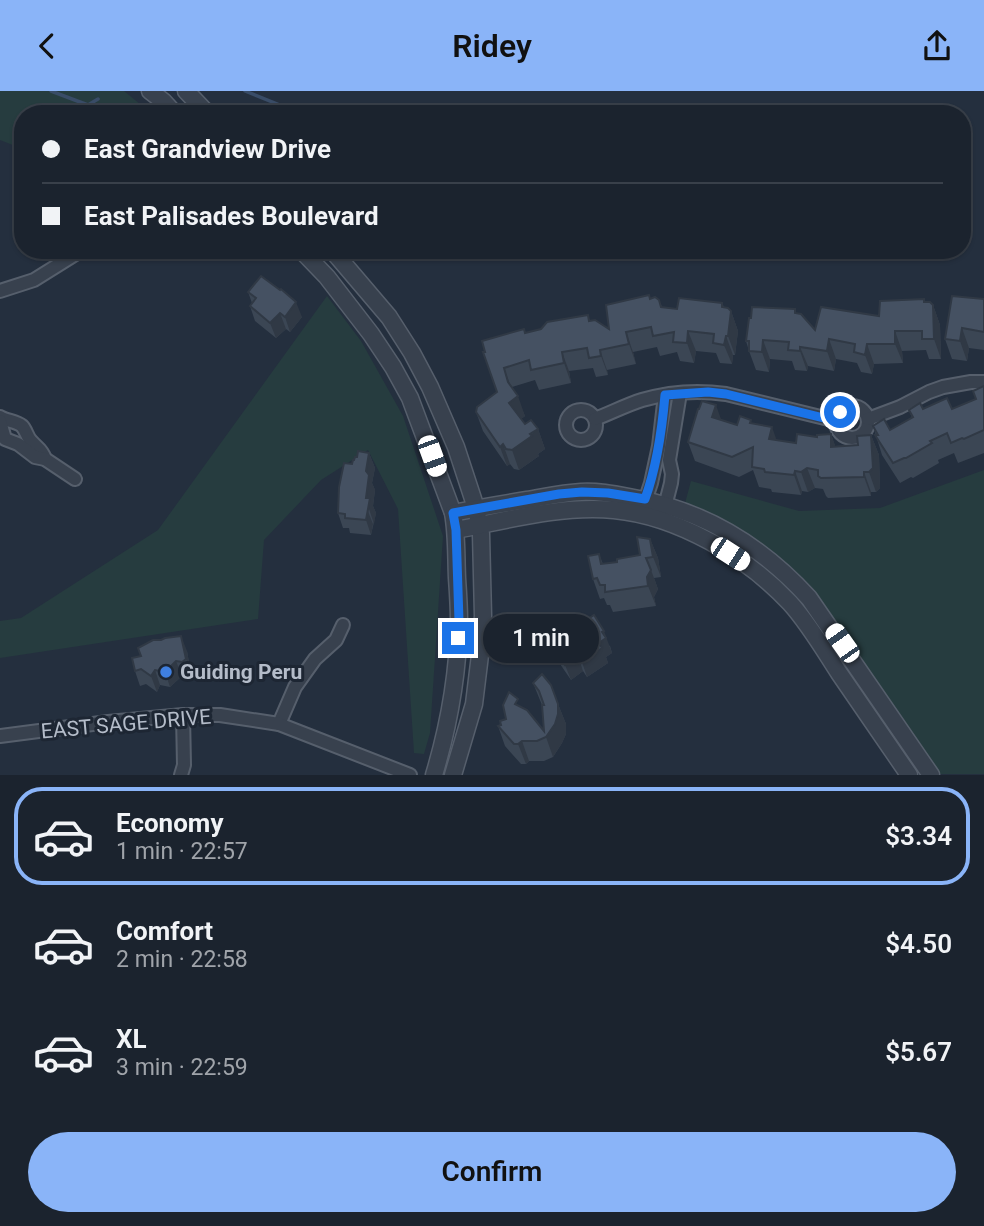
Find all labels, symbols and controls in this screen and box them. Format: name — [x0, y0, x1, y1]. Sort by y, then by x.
icon: back — [28, 27, 66, 65]
text: Ridey — [452, 27, 532, 65]
icon: share — [918, 27, 956, 65]
text: East Grandview Drive — [84, 134, 331, 164]
text: East Palisades Boulevard — [84, 201, 379, 231]
route start — [824, 396, 856, 428]
car — [415, 433, 450, 479]
car — [707, 534, 754, 574]
callout: 1 min — [482, 613, 598, 663]
car — [822, 620, 863, 666]
route end — [442, 622, 474, 654]
text: 1 min — [512, 625, 570, 652]
place label: Guiding Peru — [180, 660, 302, 684]
marker: Guiding Peru — [158, 664, 174, 680]
street label: EAST SAGE DRIVE — [40, 705, 212, 743]
icon: car — [32, 805, 95, 868]
text: Economy — [116, 808, 223, 838]
text: $3.34 — [885, 821, 952, 851]
text: 1 min · 22:57 — [116, 838, 248, 865]
icon: car — [32, 913, 95, 976]
text: Comfort — [116, 916, 213, 946]
text: $4.50 — [885, 929, 952, 959]
text: 2 min · 22:58 — [116, 946, 248, 973]
icon: car — [32, 1021, 95, 1084]
text: XL — [116, 1024, 147, 1054]
text: $5.67 — [885, 1037, 952, 1067]
text: 3 min · 22:59 — [116, 1054, 248, 1081]
button: Confirm — [28, 1132, 956, 1212]

